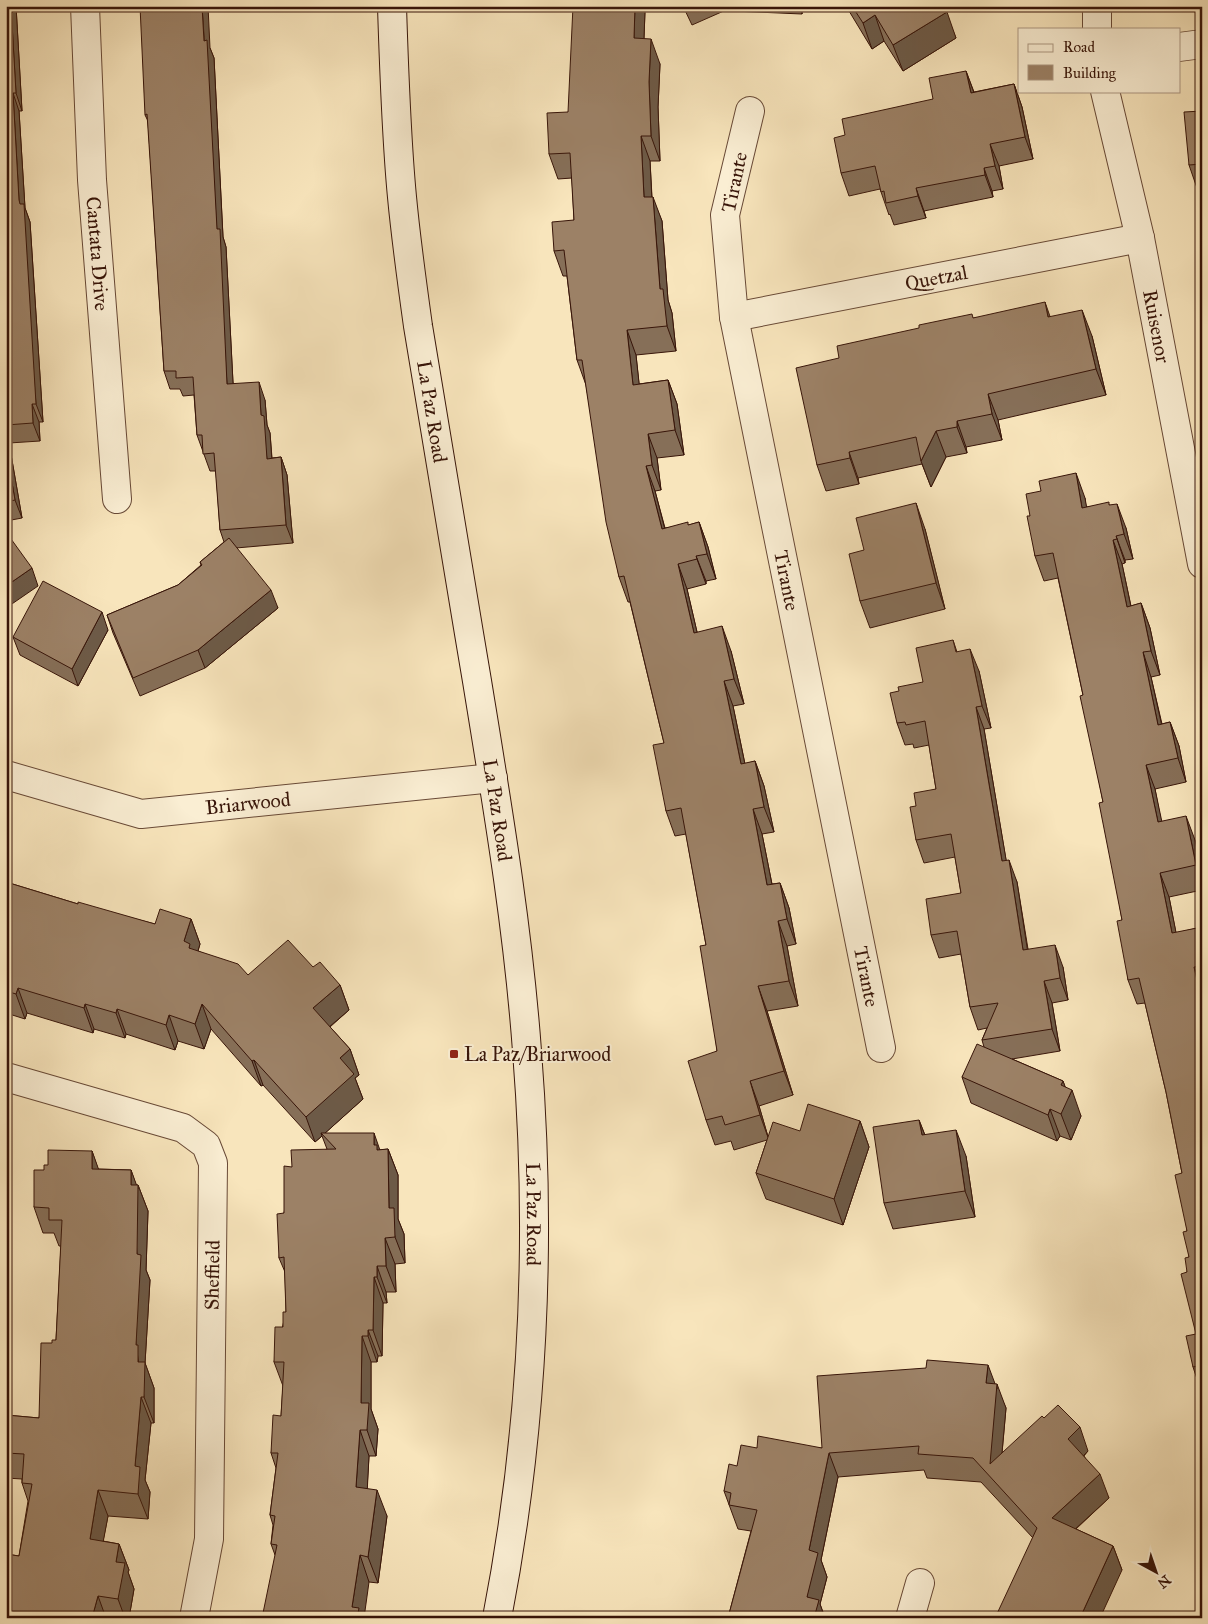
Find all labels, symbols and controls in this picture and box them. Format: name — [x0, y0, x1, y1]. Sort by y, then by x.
legend — [1018, 28, 1180, 92]
text: Road — [1063, 38, 1095, 56]
text: Building — [1063, 64, 1117, 82]
street label: Tirante — [716, 150, 752, 214]
street label: Cantata Drive — [81, 196, 114, 312]
street label: Quetzal — [903, 260, 970, 295]
street label: Ruisenor — [1138, 288, 1176, 365]
street label: La Paz Road — [412, 359, 453, 465]
street label: Tirante — [769, 548, 805, 613]
street label: La Paz Road — [478, 757, 517, 863]
street label: Briarwood — [204, 787, 292, 819]
street label: Tirante — [849, 944, 884, 1009]
place label: La Paz/Briarwood — [464, 1042, 611, 1066]
marker: La Paz/Briarwood — [448, 1048, 460, 1060]
street label: La Paz Road — [521, 1162, 546, 1266]
street label: Sheffield — [199, 1240, 225, 1310]
north arrow — [1130, 1546, 1180, 1596]
text: N — [1154, 1571, 1174, 1592]

